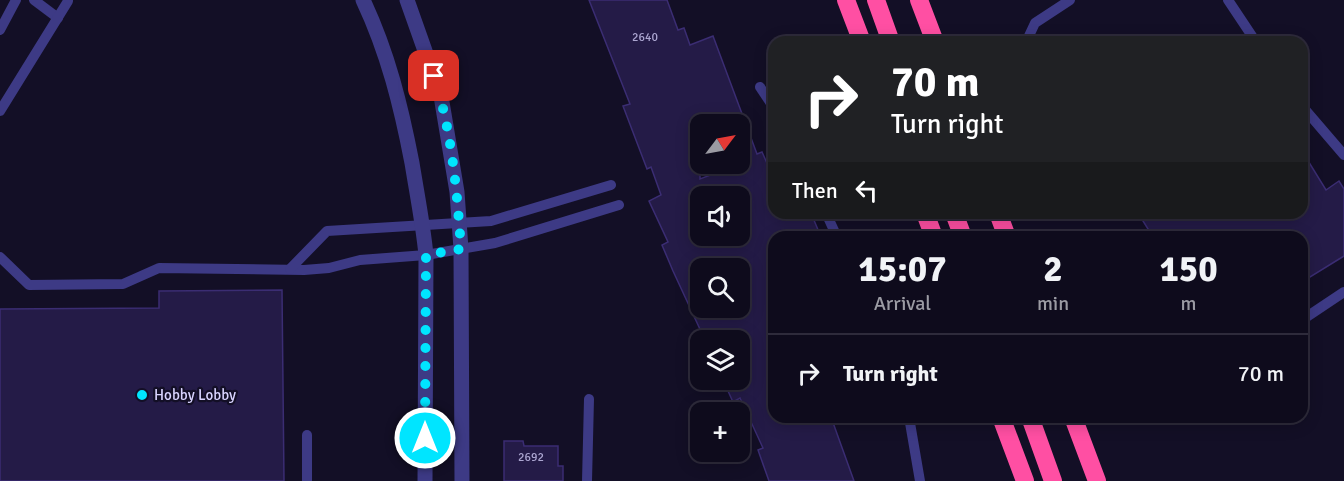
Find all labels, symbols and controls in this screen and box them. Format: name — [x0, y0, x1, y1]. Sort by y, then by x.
house number: 2640 — [632, 30, 658, 45]
pin — [408, 50, 459, 101]
text: 70 m — [891, 57, 980, 108]
icon: arrive — [417, 59, 450, 92]
icon: right — [792, 60, 870, 138]
text: Turn right — [891, 108, 1004, 141]
north arrow — [690, 114, 750, 174]
map controls — [690, 114, 750, 462]
icon: left — [850, 174, 883, 207]
text: Then — [792, 177, 838, 204]
button: sound — [690, 186, 750, 246]
text: 15:07 — [858, 247, 947, 292]
text: 2 — [1043, 247, 1063, 292]
text: 150 — [1159, 247, 1218, 292]
button: search — [690, 258, 750, 318]
text: Arrival — [874, 291, 931, 316]
text: min — [1037, 291, 1069, 316]
text: m — [1181, 291, 1197, 316]
button: layers — [690, 330, 750, 390]
icon: right — [792, 357, 825, 390]
text: Turn right — [843, 360, 938, 387]
text: 70 m — [1238, 360, 1284, 387]
place label: Hobby Lobby — [154, 386, 236, 404]
marker: Hobby Lobby — [135, 388, 149, 402]
button: + — [690, 402, 750, 462]
position arrow — [393, 406, 457, 470]
house number: 2692 — [518, 450, 544, 465]

